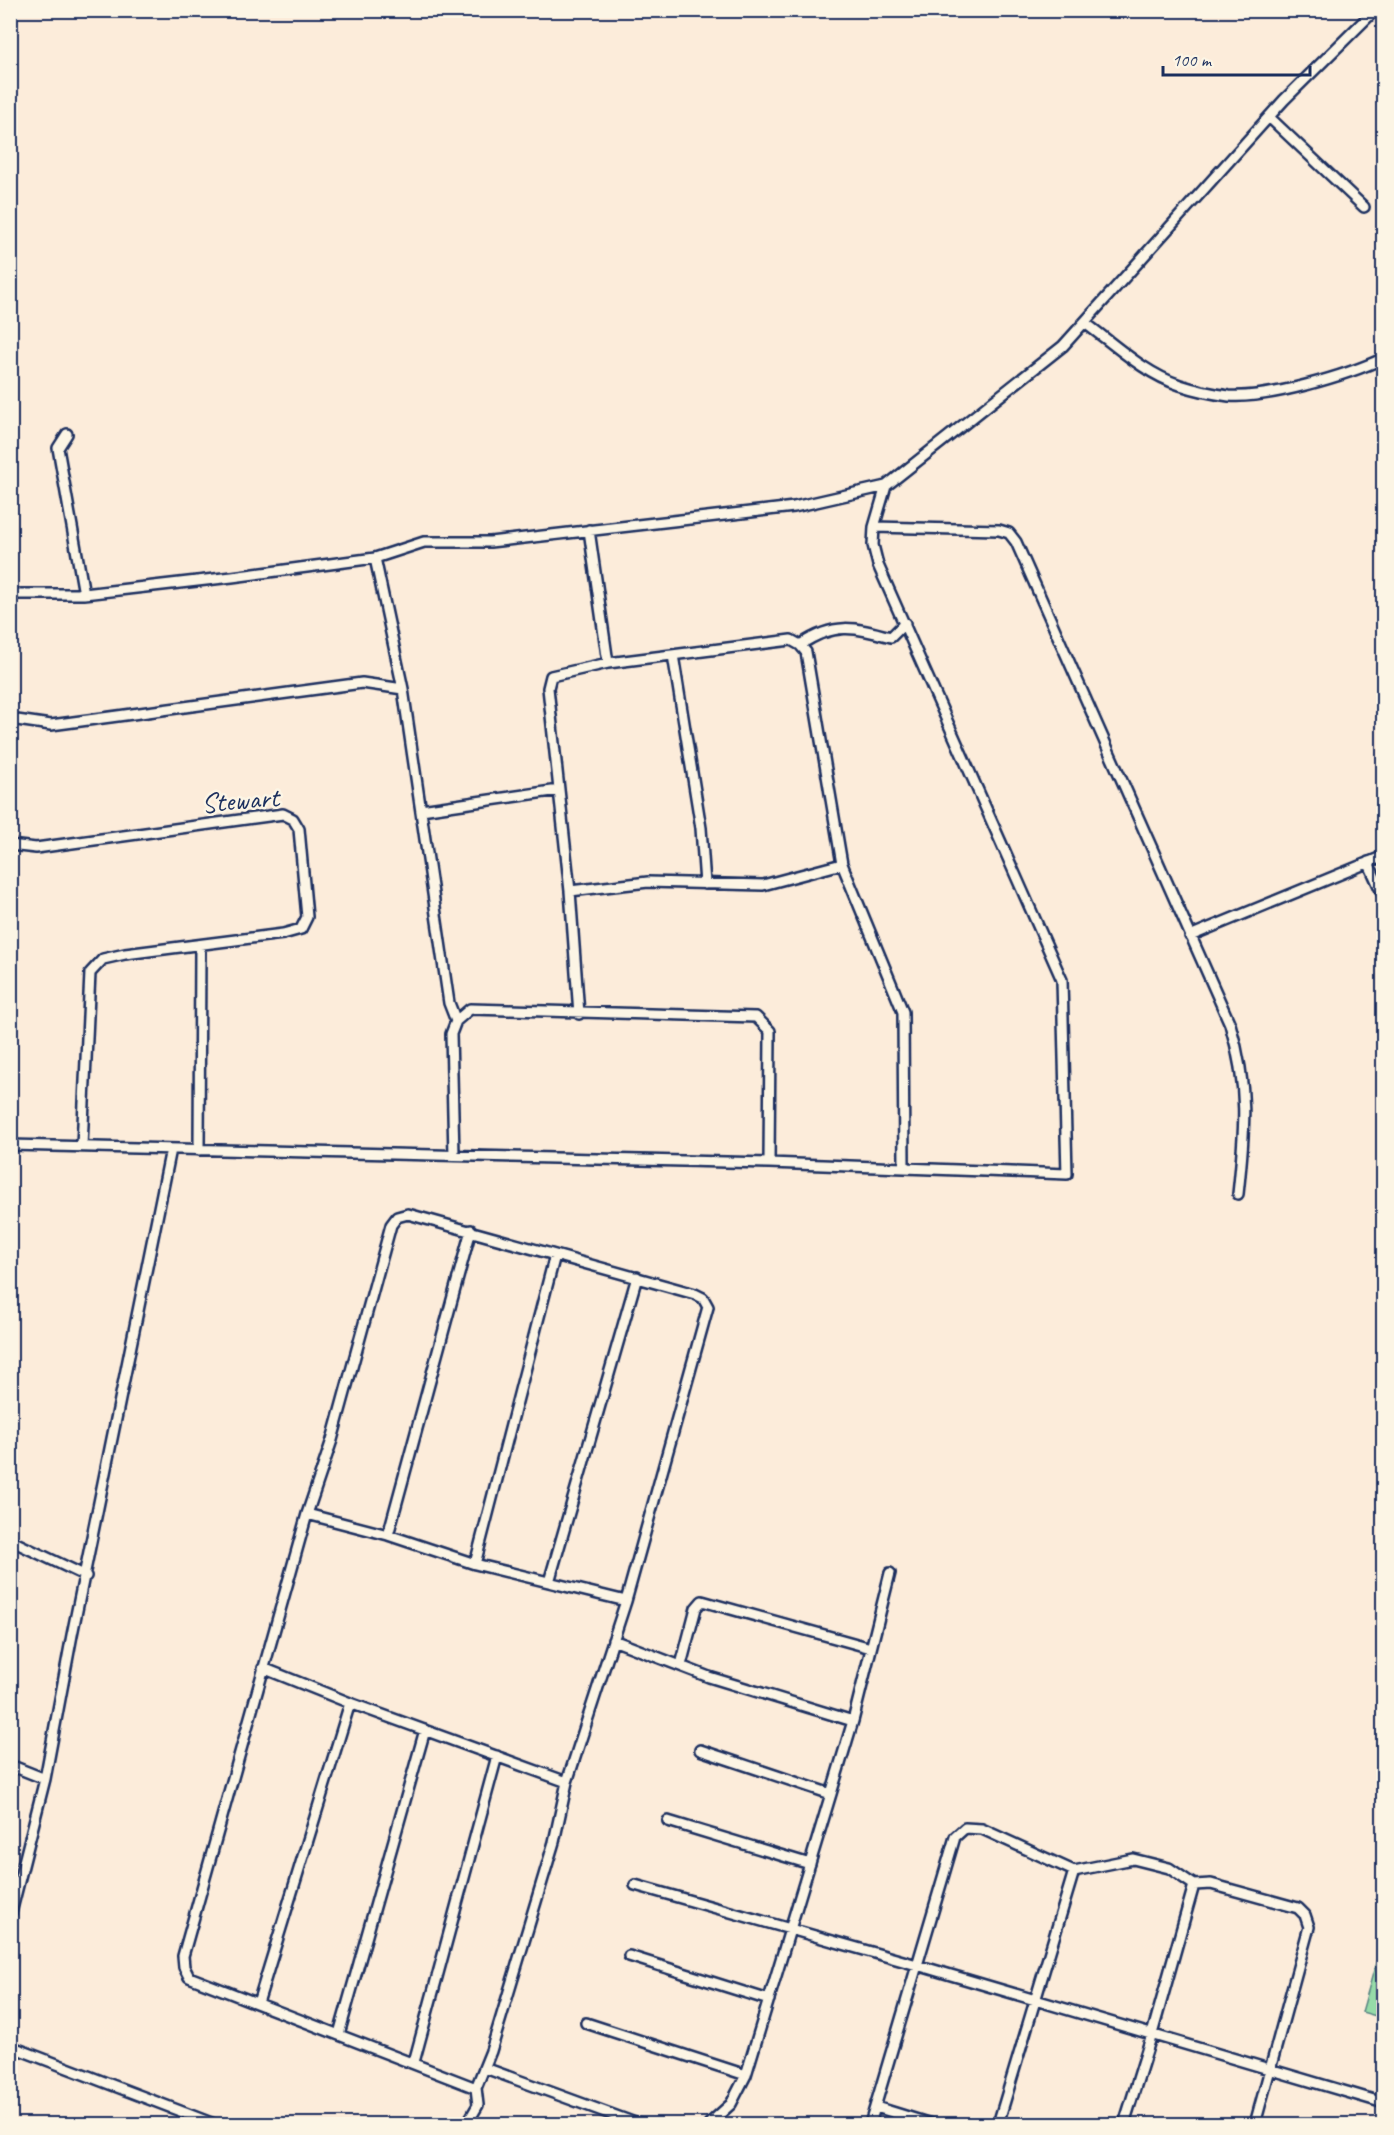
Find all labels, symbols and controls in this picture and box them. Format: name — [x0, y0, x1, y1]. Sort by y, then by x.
scale bar — [1163, 39, 1310, 77]
text: 100 m — [1172, 49, 1213, 71]
street label: Stewart — [200, 779, 283, 821]

